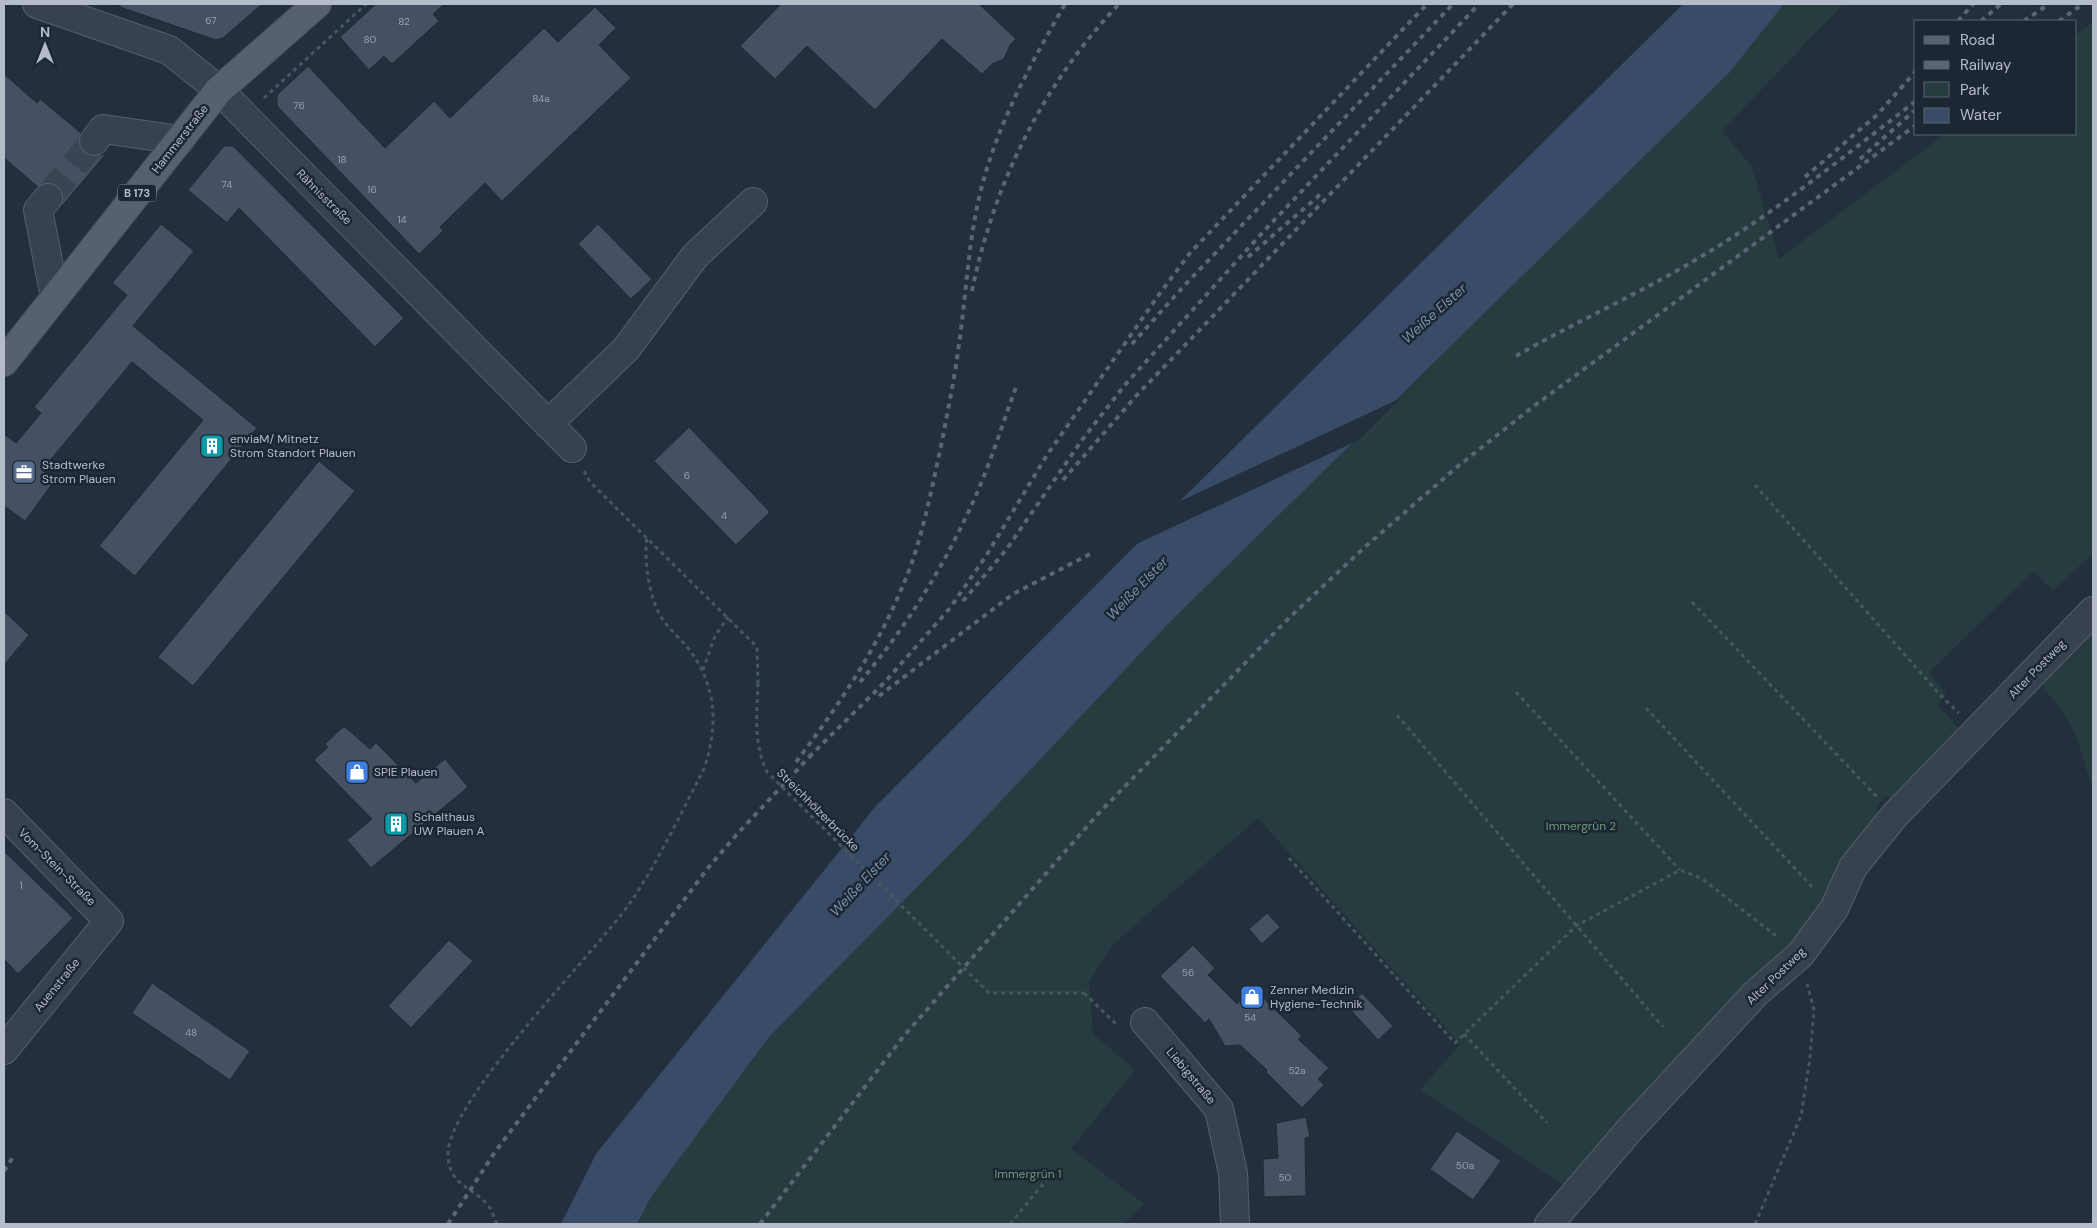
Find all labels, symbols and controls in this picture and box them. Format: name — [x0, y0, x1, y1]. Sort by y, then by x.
house number: 67 — [205, 14, 217, 27]
house number: 82 — [398, 15, 410, 28]
north arrow — [20, 20, 70, 70]
legend — [1914, 20, 2077, 135]
text: N — [40, 23, 50, 41]
text: Road — [1960, 30, 1995, 50]
house number: 80 — [364, 33, 377, 46]
text: Railway — [1960, 55, 2012, 75]
text: Park — [1960, 80, 1990, 100]
house number: 84a — [532, 92, 550, 105]
house number: 76 — [293, 99, 305, 112]
street label: Hammerstraße — [148, 101, 212, 177]
text: Water — [1960, 105, 2002, 125]
house number: 18 — [337, 153, 347, 166]
street label: Rähnisstraße — [293, 166, 355, 228]
house number: 74 — [222, 178, 232, 191]
house number: 16 — [367, 183, 377, 196]
road number: B 173 — [118, 184, 156, 202]
house number: 14 — [397, 213, 407, 226]
water label: Weiße Elster — [1398, 279, 1471, 347]
place label: enviaM/ Mitnetz Strom Standort Plauen — [230, 431, 356, 461]
building icon: enviaM/ Mitnetz Strom Standort Plauen — [199, 433, 225, 459]
place label: Stadtwerke Strom Plauen — [42, 457, 116, 487]
office icon: Stadtwerke Strom Plauen — [11, 459, 37, 485]
house number: 6 — [684, 469, 690, 482]
house number: 4 — [721, 509, 727, 522]
water label: Weiße Elster — [1102, 552, 1172, 624]
street label: Alter Postweg — [2005, 636, 2069, 702]
shop icon: SPIE Plauen — [344, 759, 370, 785]
place label: SPIE Plauen — [374, 764, 438, 780]
street label: Streichhölzerbrücke — [773, 765, 863, 855]
place label: Schalthaus UW Plauen A — [414, 809, 485, 839]
building icon: Schalthaus UW Plauen A — [383, 811, 409, 837]
park label: Immergrün 2 — [1546, 818, 1616, 834]
street label: Vom-Stein-Straße — [15, 825, 99, 909]
water label: Weiße Elster — [826, 848, 895, 920]
house number: 1 — [19, 879, 23, 892]
street label: Alter Postweg — [1743, 944, 1809, 1008]
street label: Auenstraße — [31, 955, 84, 1015]
house number: 56 — [1182, 966, 1194, 979]
place label: Zenner Medizin Hygiene-Technik — [1270, 982, 1363, 1012]
shop icon: Zenner Medizin Hygiene-Technik — [1239, 984, 1265, 1010]
house number: 54 — [1244, 1011, 1256, 1024]
house number: 48 — [185, 1026, 197, 1039]
street label: Liebigstraße — [1163, 1044, 1219, 1108]
house number: 52a — [1288, 1064, 1306, 1077]
house number: 50a — [1456, 1159, 1474, 1172]
park label: Immergrün 1 — [994, 1166, 1062, 1182]
house number: 50 — [1279, 1171, 1292, 1184]

